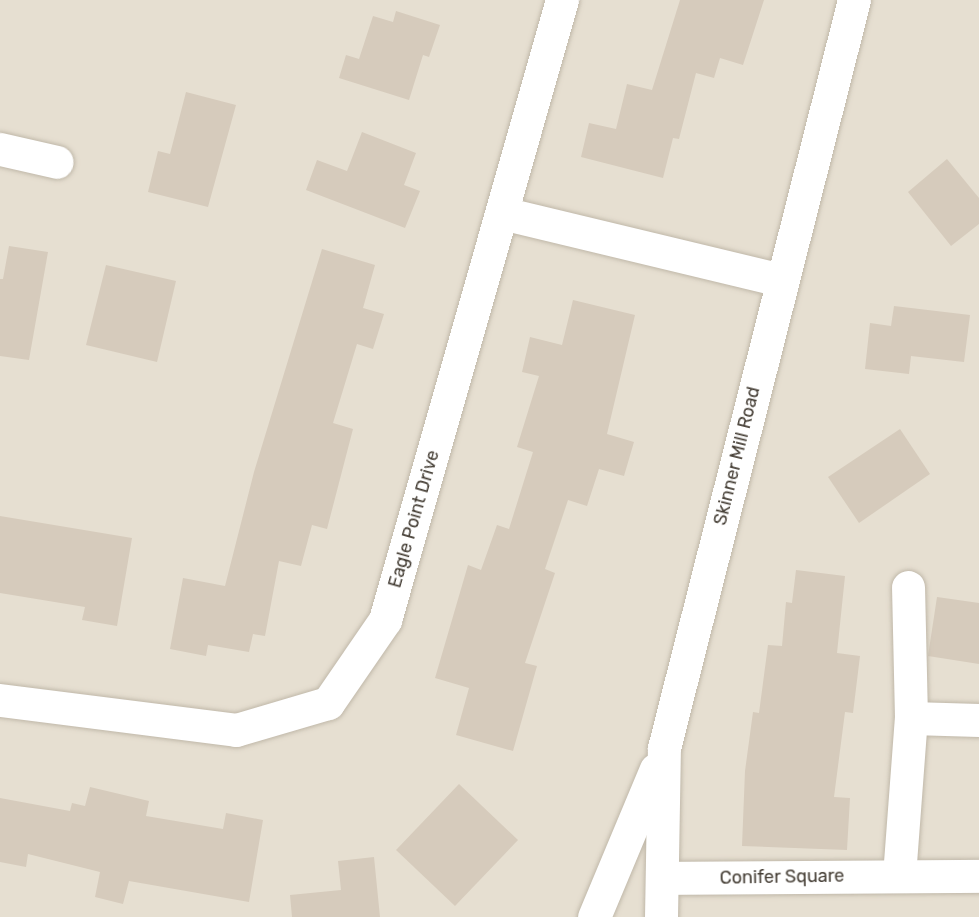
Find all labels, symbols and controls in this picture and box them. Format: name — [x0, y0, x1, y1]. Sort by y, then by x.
street label: Skinner Mill Road — [709, 384, 765, 528]
street label: Eagle Point Drive — [384, 448, 444, 590]
street label: Conifer Square — [719, 865, 845, 889]

